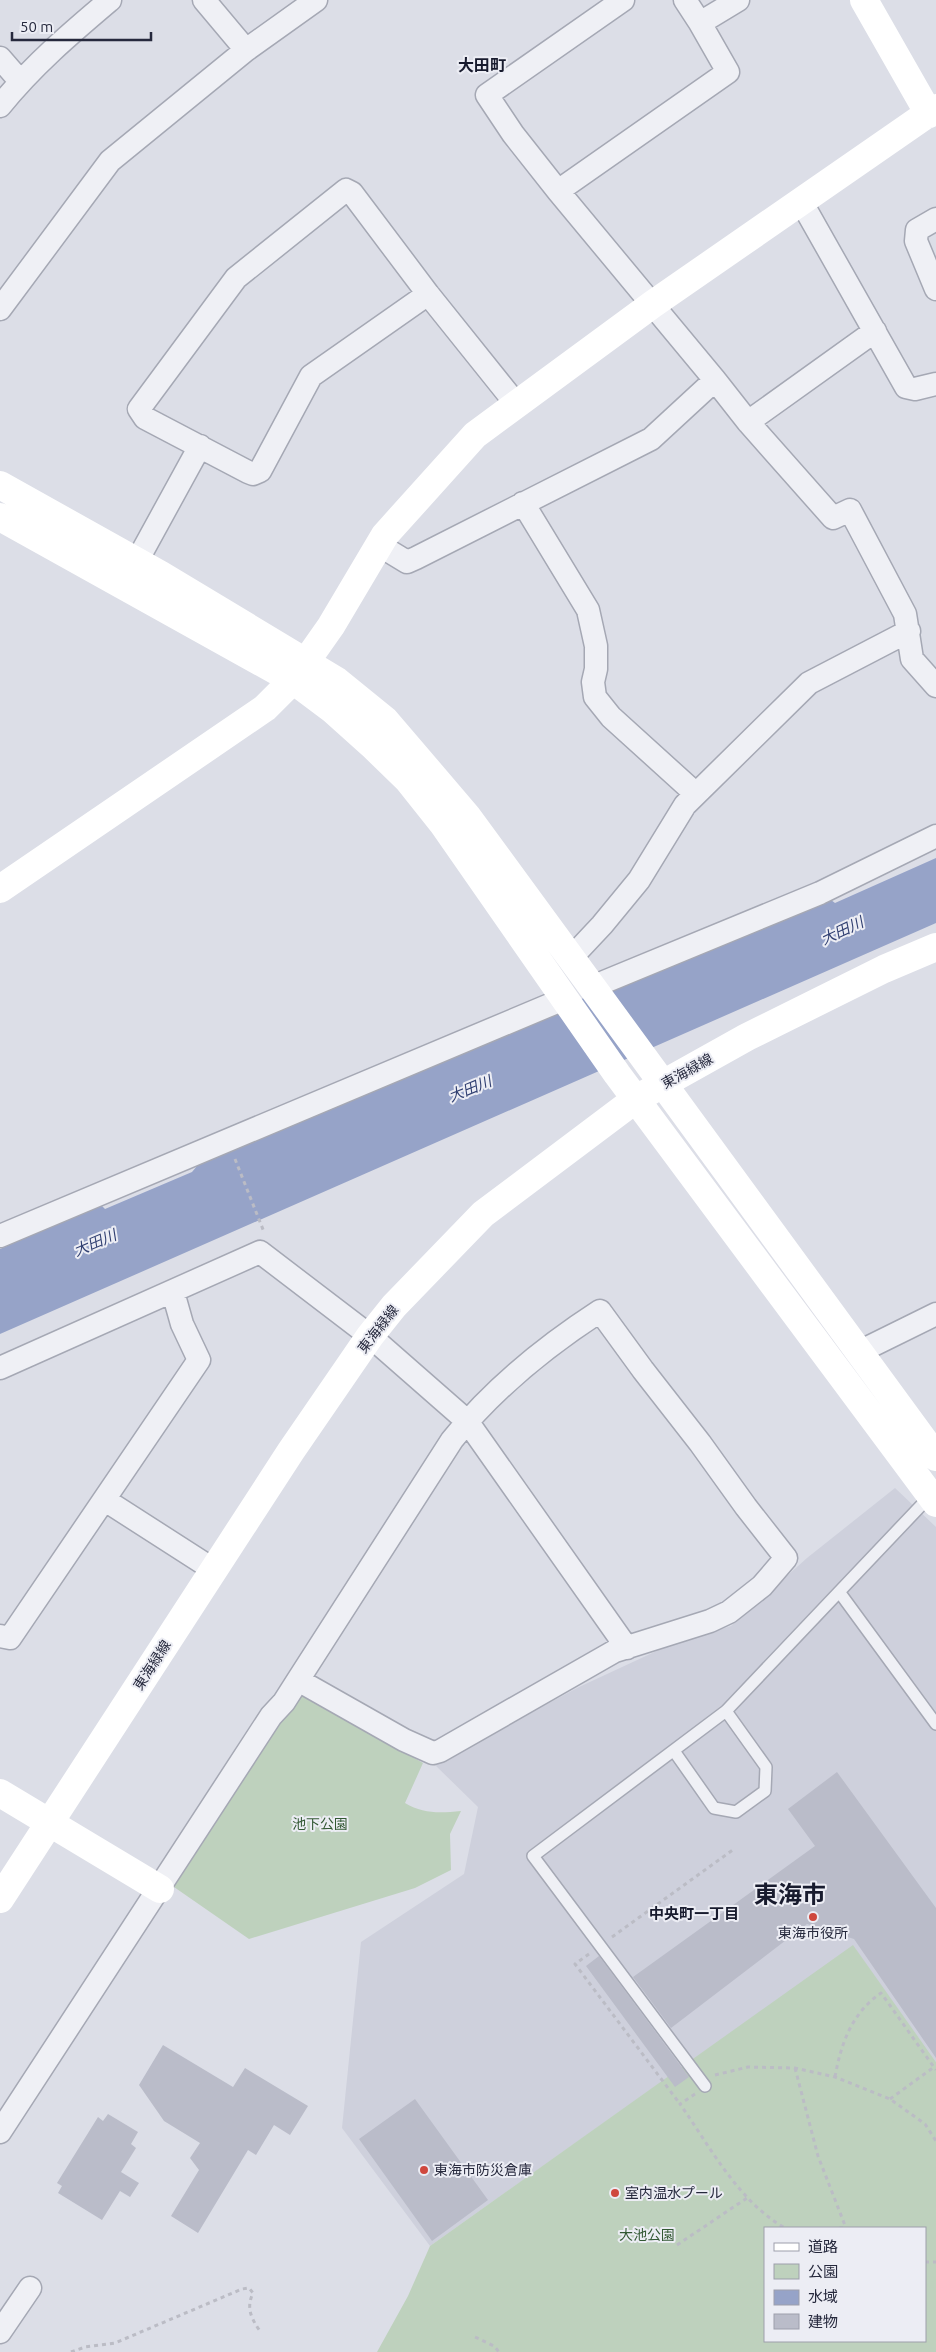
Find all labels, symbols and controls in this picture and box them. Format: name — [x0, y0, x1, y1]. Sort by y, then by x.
scale bar — [12, 10, 151, 42]
text: 50 m — [20, 18, 53, 35]
district label: 大田町 — [458, 56, 506, 74]
water label: 大田川 — [818, 912, 868, 948]
street label: 東海緑線 — [659, 1050, 715, 1092]
water label: 大田川 — [446, 1071, 496, 1105]
water label: 大田川 — [71, 1225, 121, 1259]
street label: 東海緑線 — [354, 1302, 402, 1356]
street label: 東海緑線 — [130, 1637, 174, 1693]
park label: 池下公園 — [292, 1816, 348, 1832]
district label: 東海市 — [754, 1881, 826, 1908]
district label: 中央町一丁目 — [649, 1905, 739, 1922]
marker: 東海市役所 — [807, 1911, 819, 1923]
place label: 東海市役所 — [778, 1925, 848, 1941]
place label: 東海市防災倉庫 — [434, 2162, 532, 2178]
marker: 東海市防災倉庫 — [418, 2164, 430, 2176]
place label: 室内温水プール — [625, 2185, 723, 2201]
marker: 室内温水プール — [609, 2187, 621, 2199]
park label: 大池公園 — [619, 2227, 675, 2243]
legend — [764, 2227, 926, 2342]
text: 道路 — [808, 2238, 838, 2255]
text: 公園 — [808, 2263, 838, 2280]
text: 水域 — [808, 2288, 838, 2305]
text: 建物 — [808, 2313, 838, 2330]

